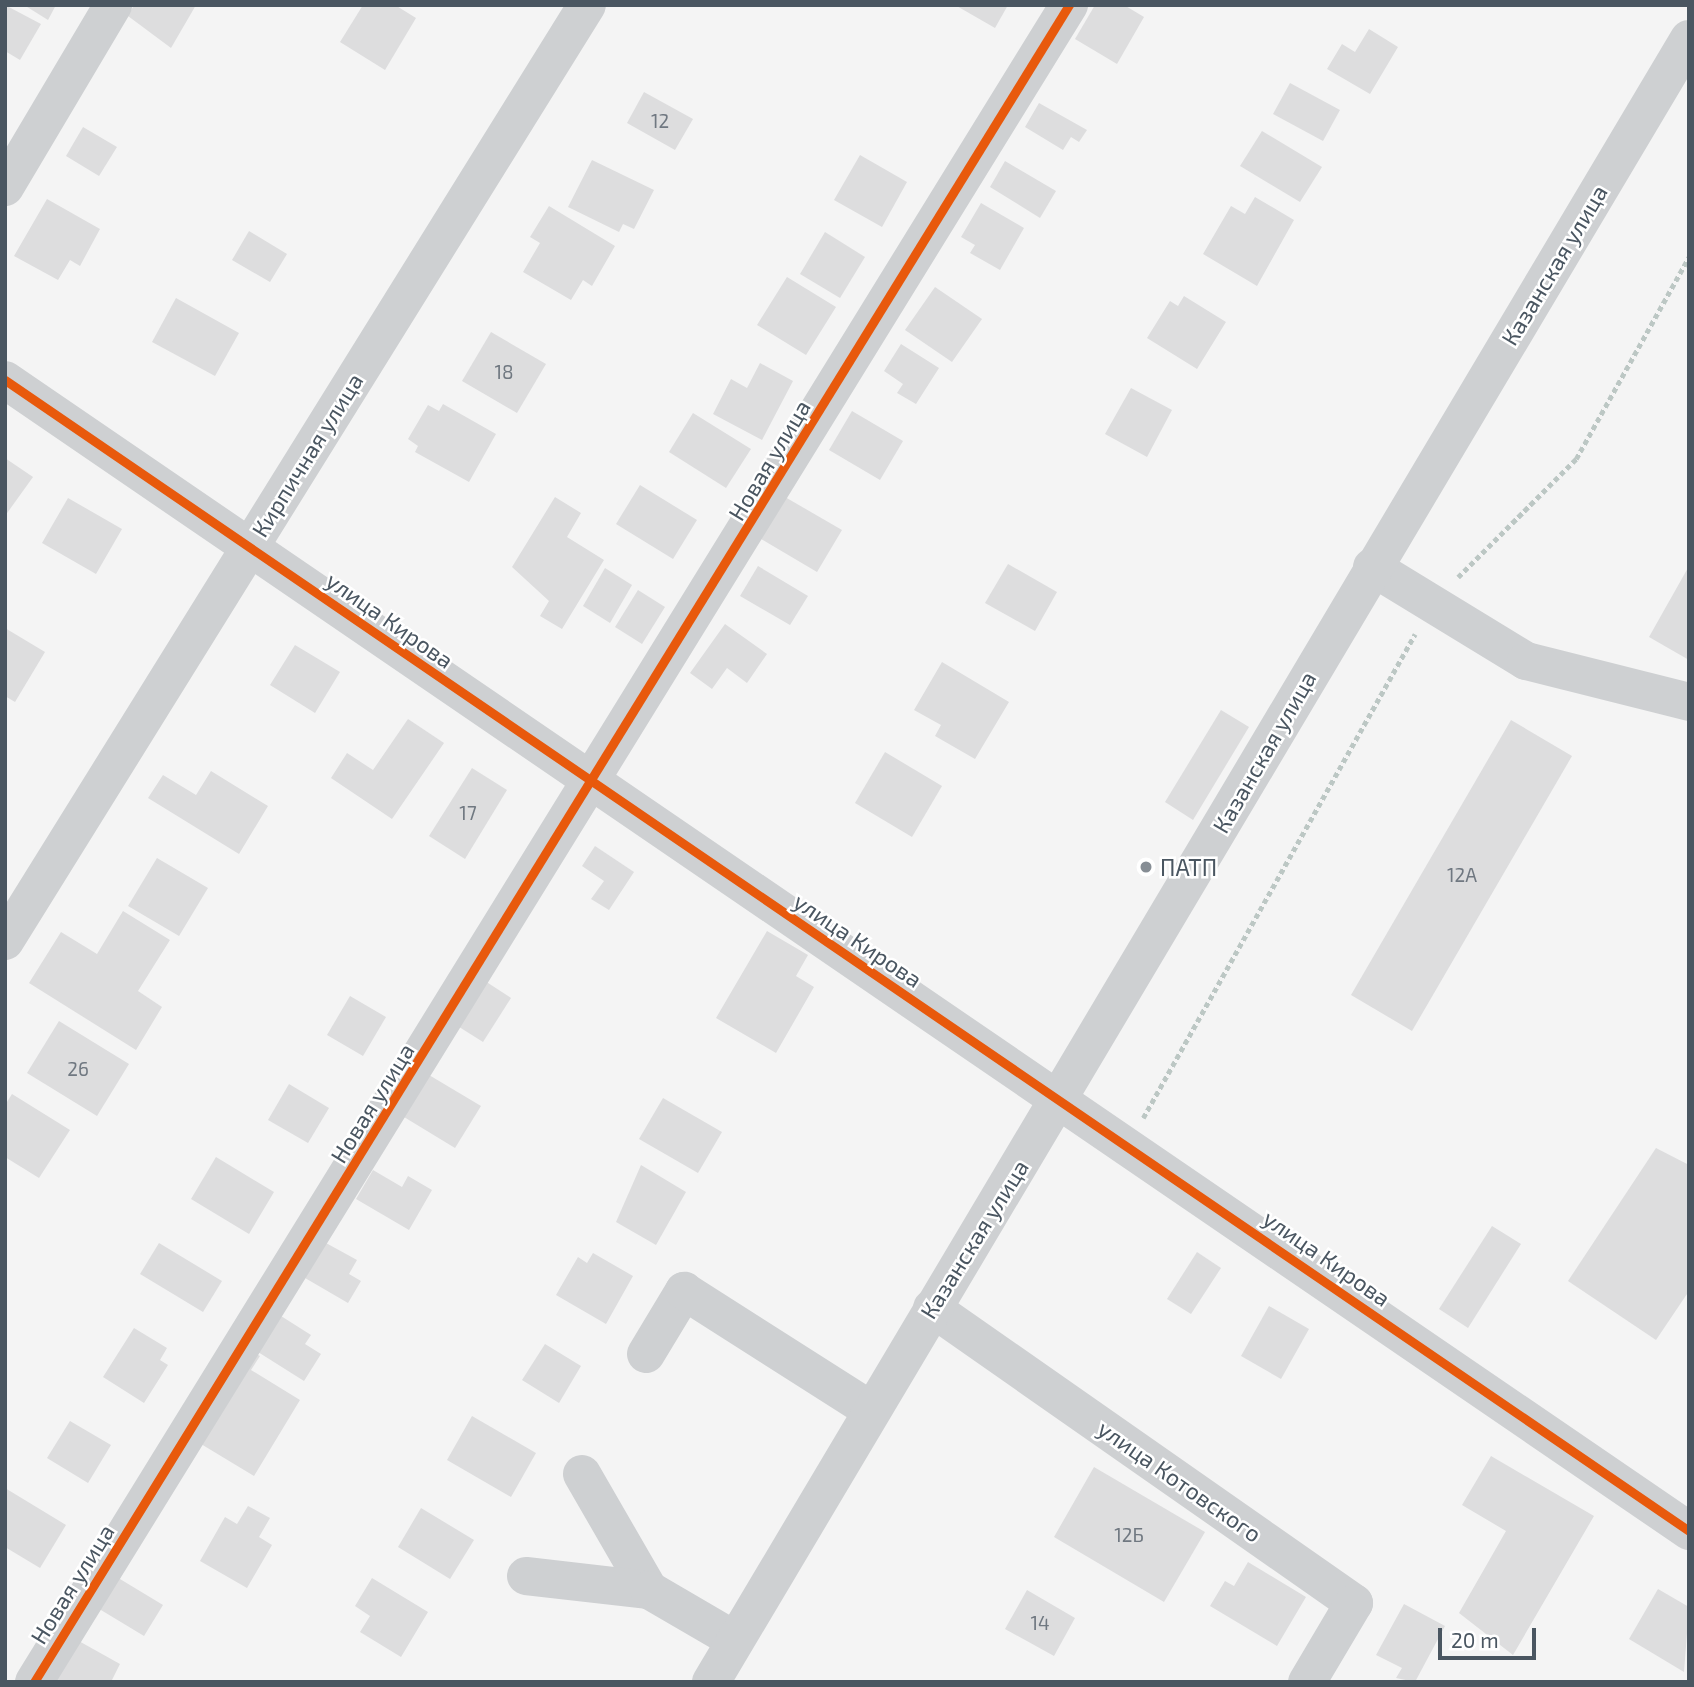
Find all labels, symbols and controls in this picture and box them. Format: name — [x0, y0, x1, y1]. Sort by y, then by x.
house number: 12 — [651, 110, 669, 132]
street label: Казанская улица — [1495, 180, 1613, 350]
house number: 18 — [494, 361, 514, 383]
street label: Кирпичная улица — [246, 368, 368, 542]
street label: Новая улица — [722, 395, 816, 525]
street label: улица Кирова — [321, 566, 459, 674]
street label: Казанская улица — [1207, 666, 1321, 838]
house number: 17 — [459, 802, 477, 824]
place label: ПАТП — [1160, 853, 1217, 881]
marker: ПАТП — [1138, 859, 1154, 875]
house number: 12А — [1447, 864, 1477, 886]
street label: улица Кирова — [789, 887, 927, 993]
street label: Новая улица — [324, 1038, 420, 1168]
house number: 26 — [67, 1058, 89, 1080]
street label: Казанская улица — [914, 1154, 1034, 1324]
street label: улица Кирова — [1258, 1204, 1396, 1312]
street label: улица Котовского — [1093, 1414, 1267, 1548]
street label: Новая улица — [24, 1519, 120, 1649]
house number: 12Б — [1114, 1524, 1144, 1546]
house number: 14 — [1030, 1612, 1050, 1634]
scale bar — [1442, 1614, 1540, 1658]
text: 20 m — [1451, 1627, 1499, 1652]

